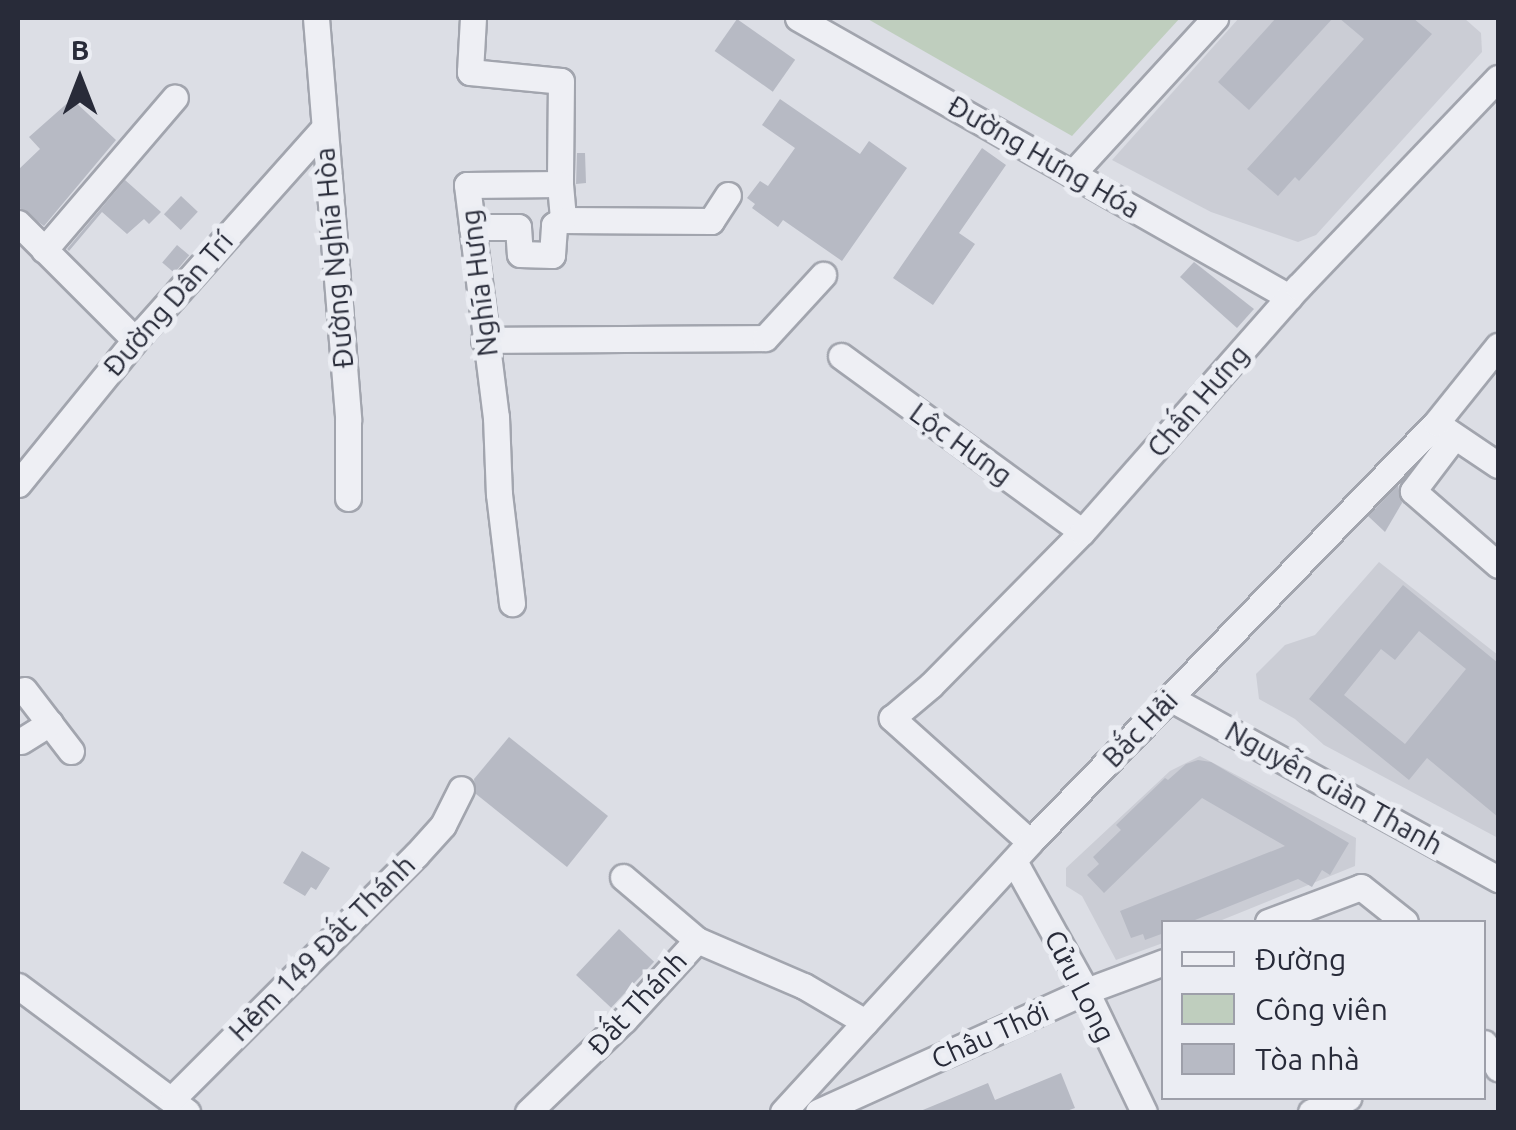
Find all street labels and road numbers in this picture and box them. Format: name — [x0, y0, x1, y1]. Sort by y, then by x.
street label: Đường Hưng Hóa — [942, 88, 1146, 226]
street label: Đường Nghĩa Hòa — [308, 146, 360, 370]
street label: Nghĩa Hưng — [453, 208, 505, 358]
street label: Đường Dân Trí — [96, 225, 240, 383]
street label: Chấn Hưng — [1140, 338, 1256, 464]
street label: Lộc Hưng — [903, 396, 1019, 492]
street label: Bắc Hải — [1095, 684, 1185, 774]
street label: Nguyễn Giàn Thanh — [1219, 714, 1449, 862]
street label: Hẻm 149 Đất Thánh — [222, 848, 422, 1048]
street label: Cửu Long — [1038, 924, 1122, 1048]
street label: Đất Thánh — [580, 944, 694, 1062]
street label: Châu Thới — [926, 994, 1054, 1076]

